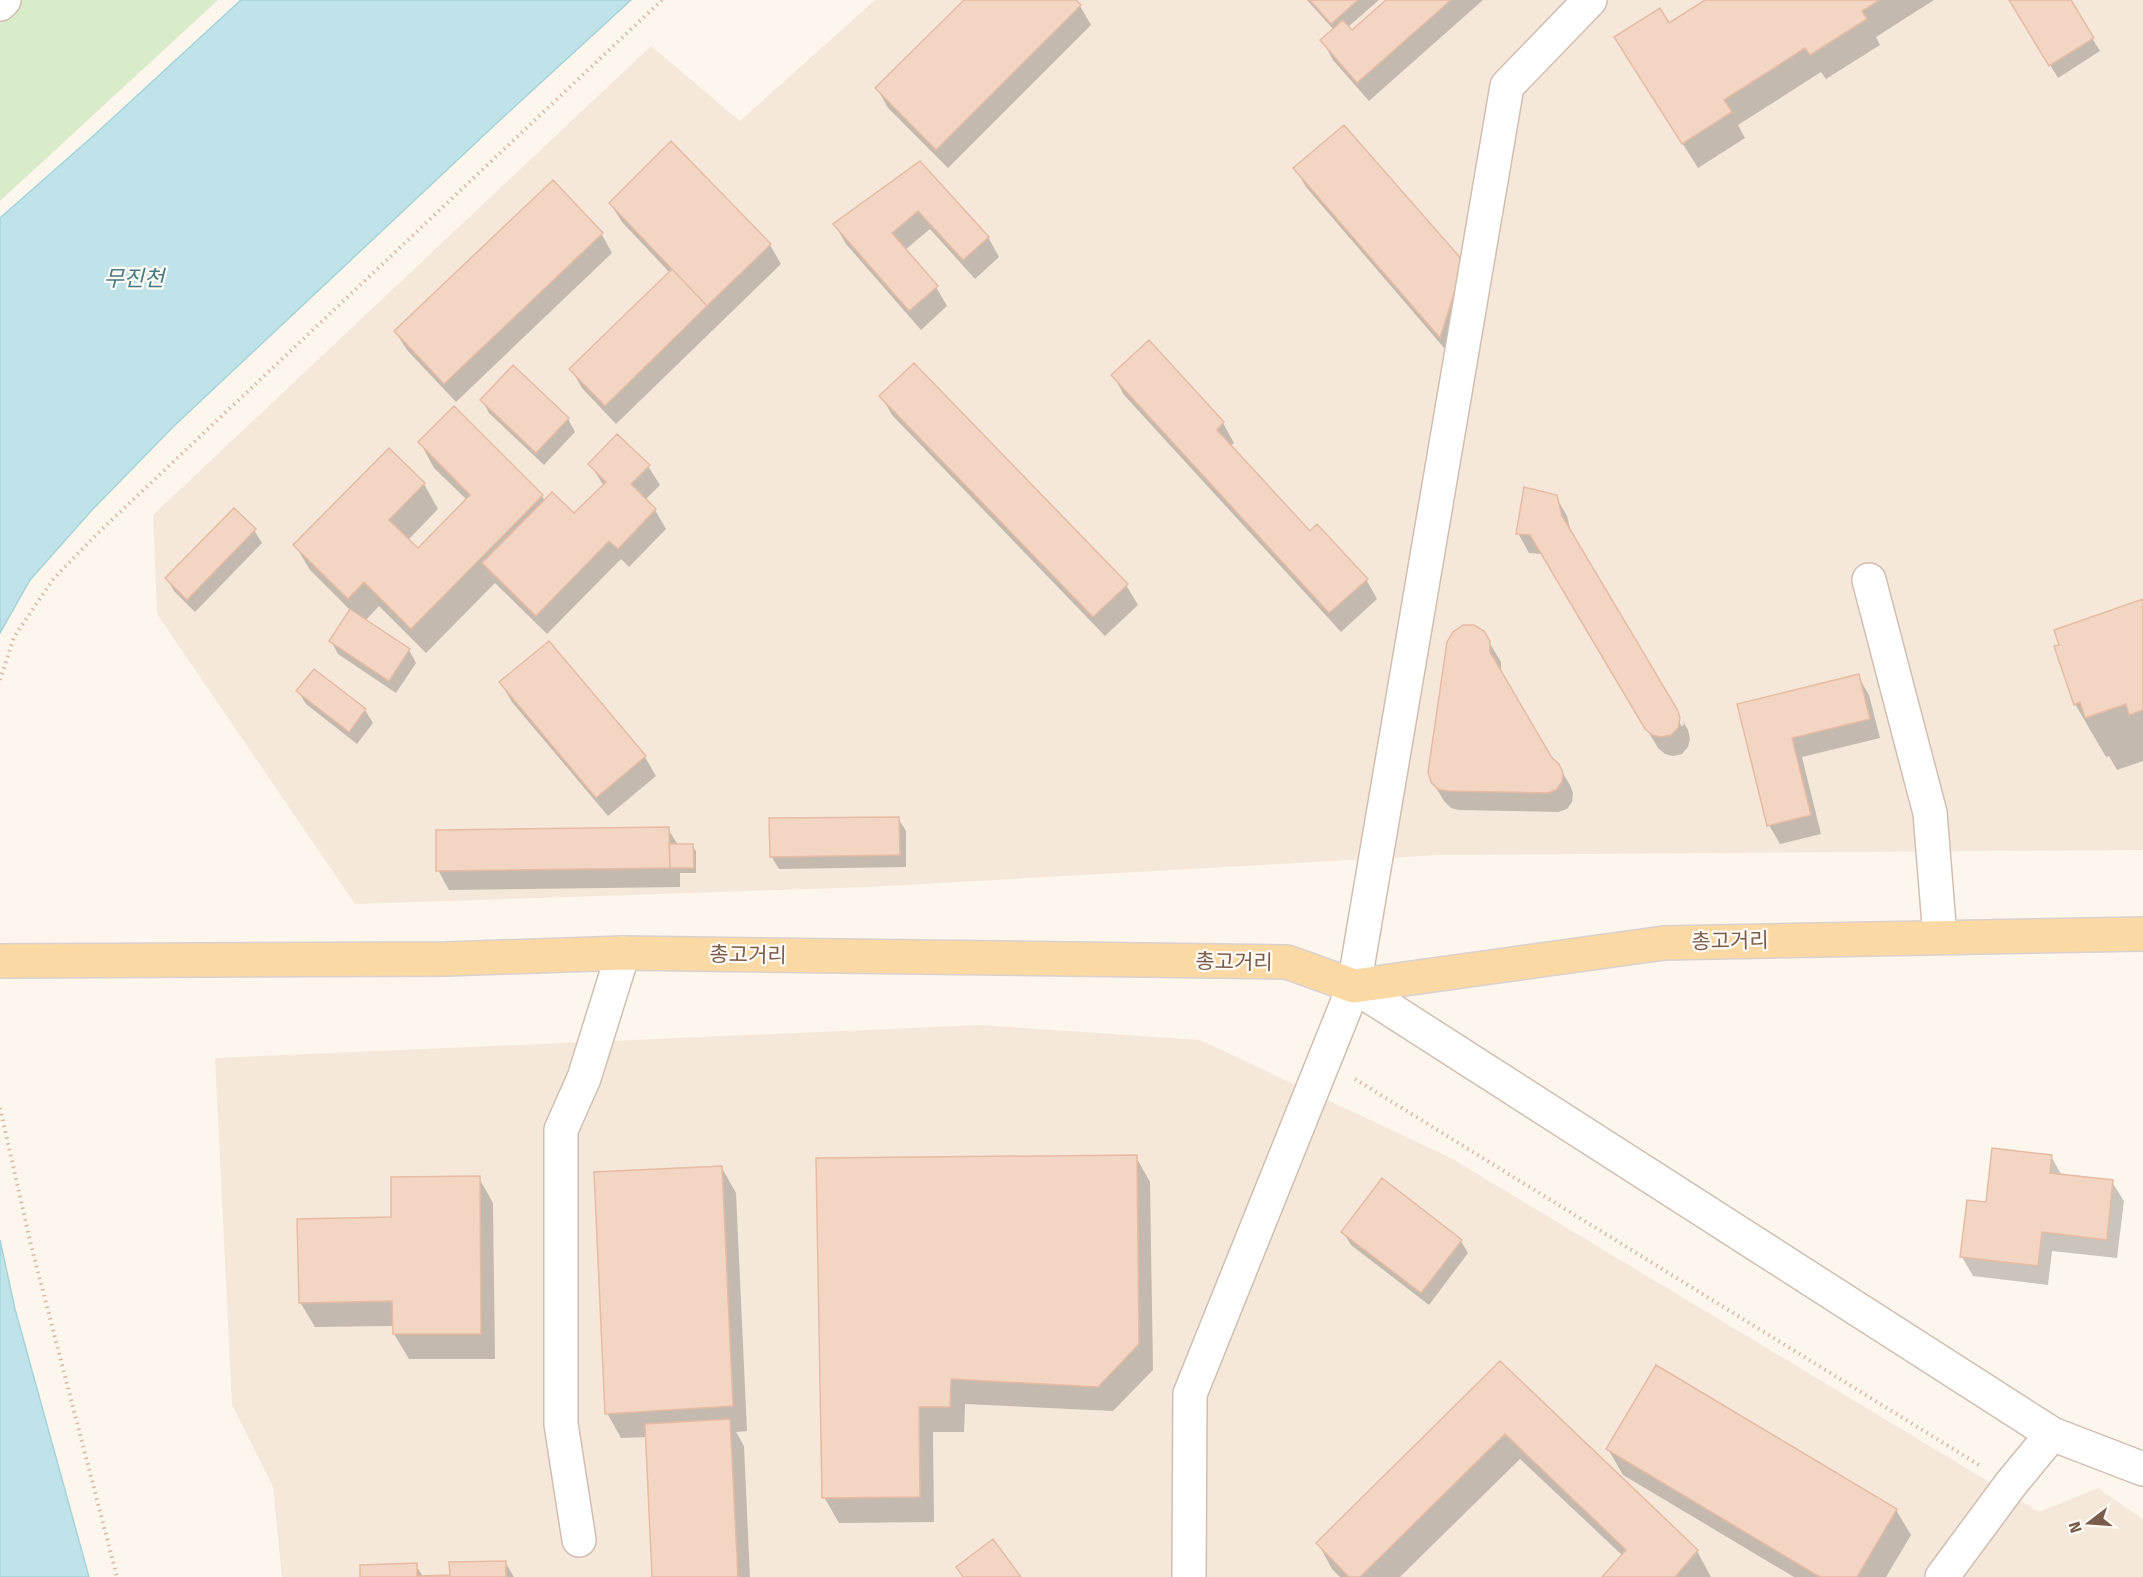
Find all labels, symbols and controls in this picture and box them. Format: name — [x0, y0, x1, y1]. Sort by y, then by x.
water label: 무진천 — [104, 265, 167, 292]
street label: 총고거리 — [1691, 927, 1769, 955]
street label: 총고거리 — [709, 941, 787, 969]
street label: 총고거리 — [1195, 948, 1273, 976]
north arrow — [2059, 1493, 2119, 1553]
text: N — [2064, 1519, 2086, 1535]

